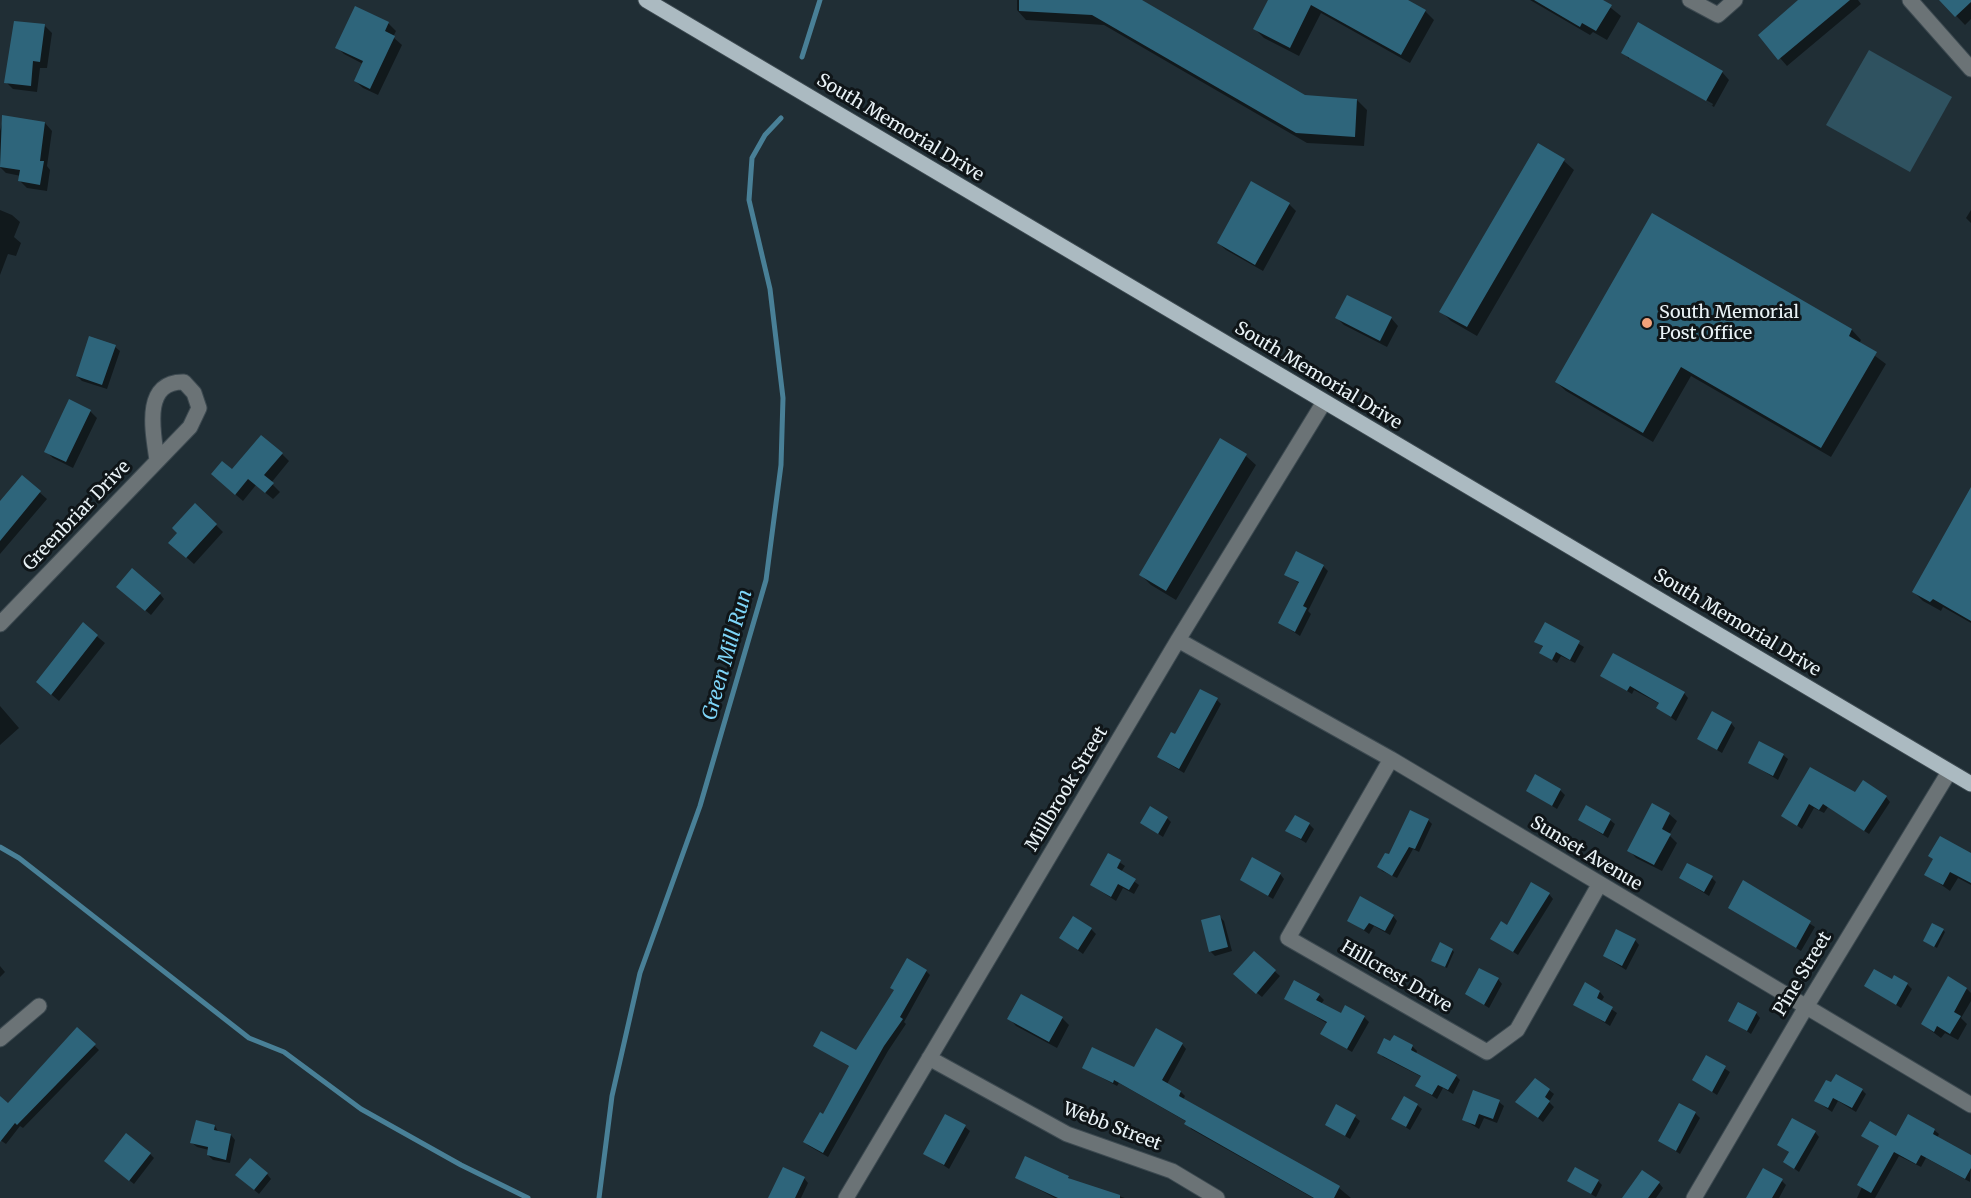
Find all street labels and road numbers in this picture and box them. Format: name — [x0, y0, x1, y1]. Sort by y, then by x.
street label: South Memorial Drive — [813, 70, 987, 186]
street label: South Memorial Drive — [1231, 318, 1405, 434]
street label: Greenbriar Drive — [19, 456, 135, 576]
street label: South Memorial Drive — [1650, 565, 1824, 681]
street label: Millbrook Street — [1021, 723, 1113, 855]
street label: Sunset Avenue — [1526, 812, 1646, 896]
street label: Pine Street — [1769, 928, 1837, 1020]
street label: Hillcrest Drive — [1337, 937, 1455, 1017]
street label: Webb Street — [1060, 1098, 1164, 1156]

